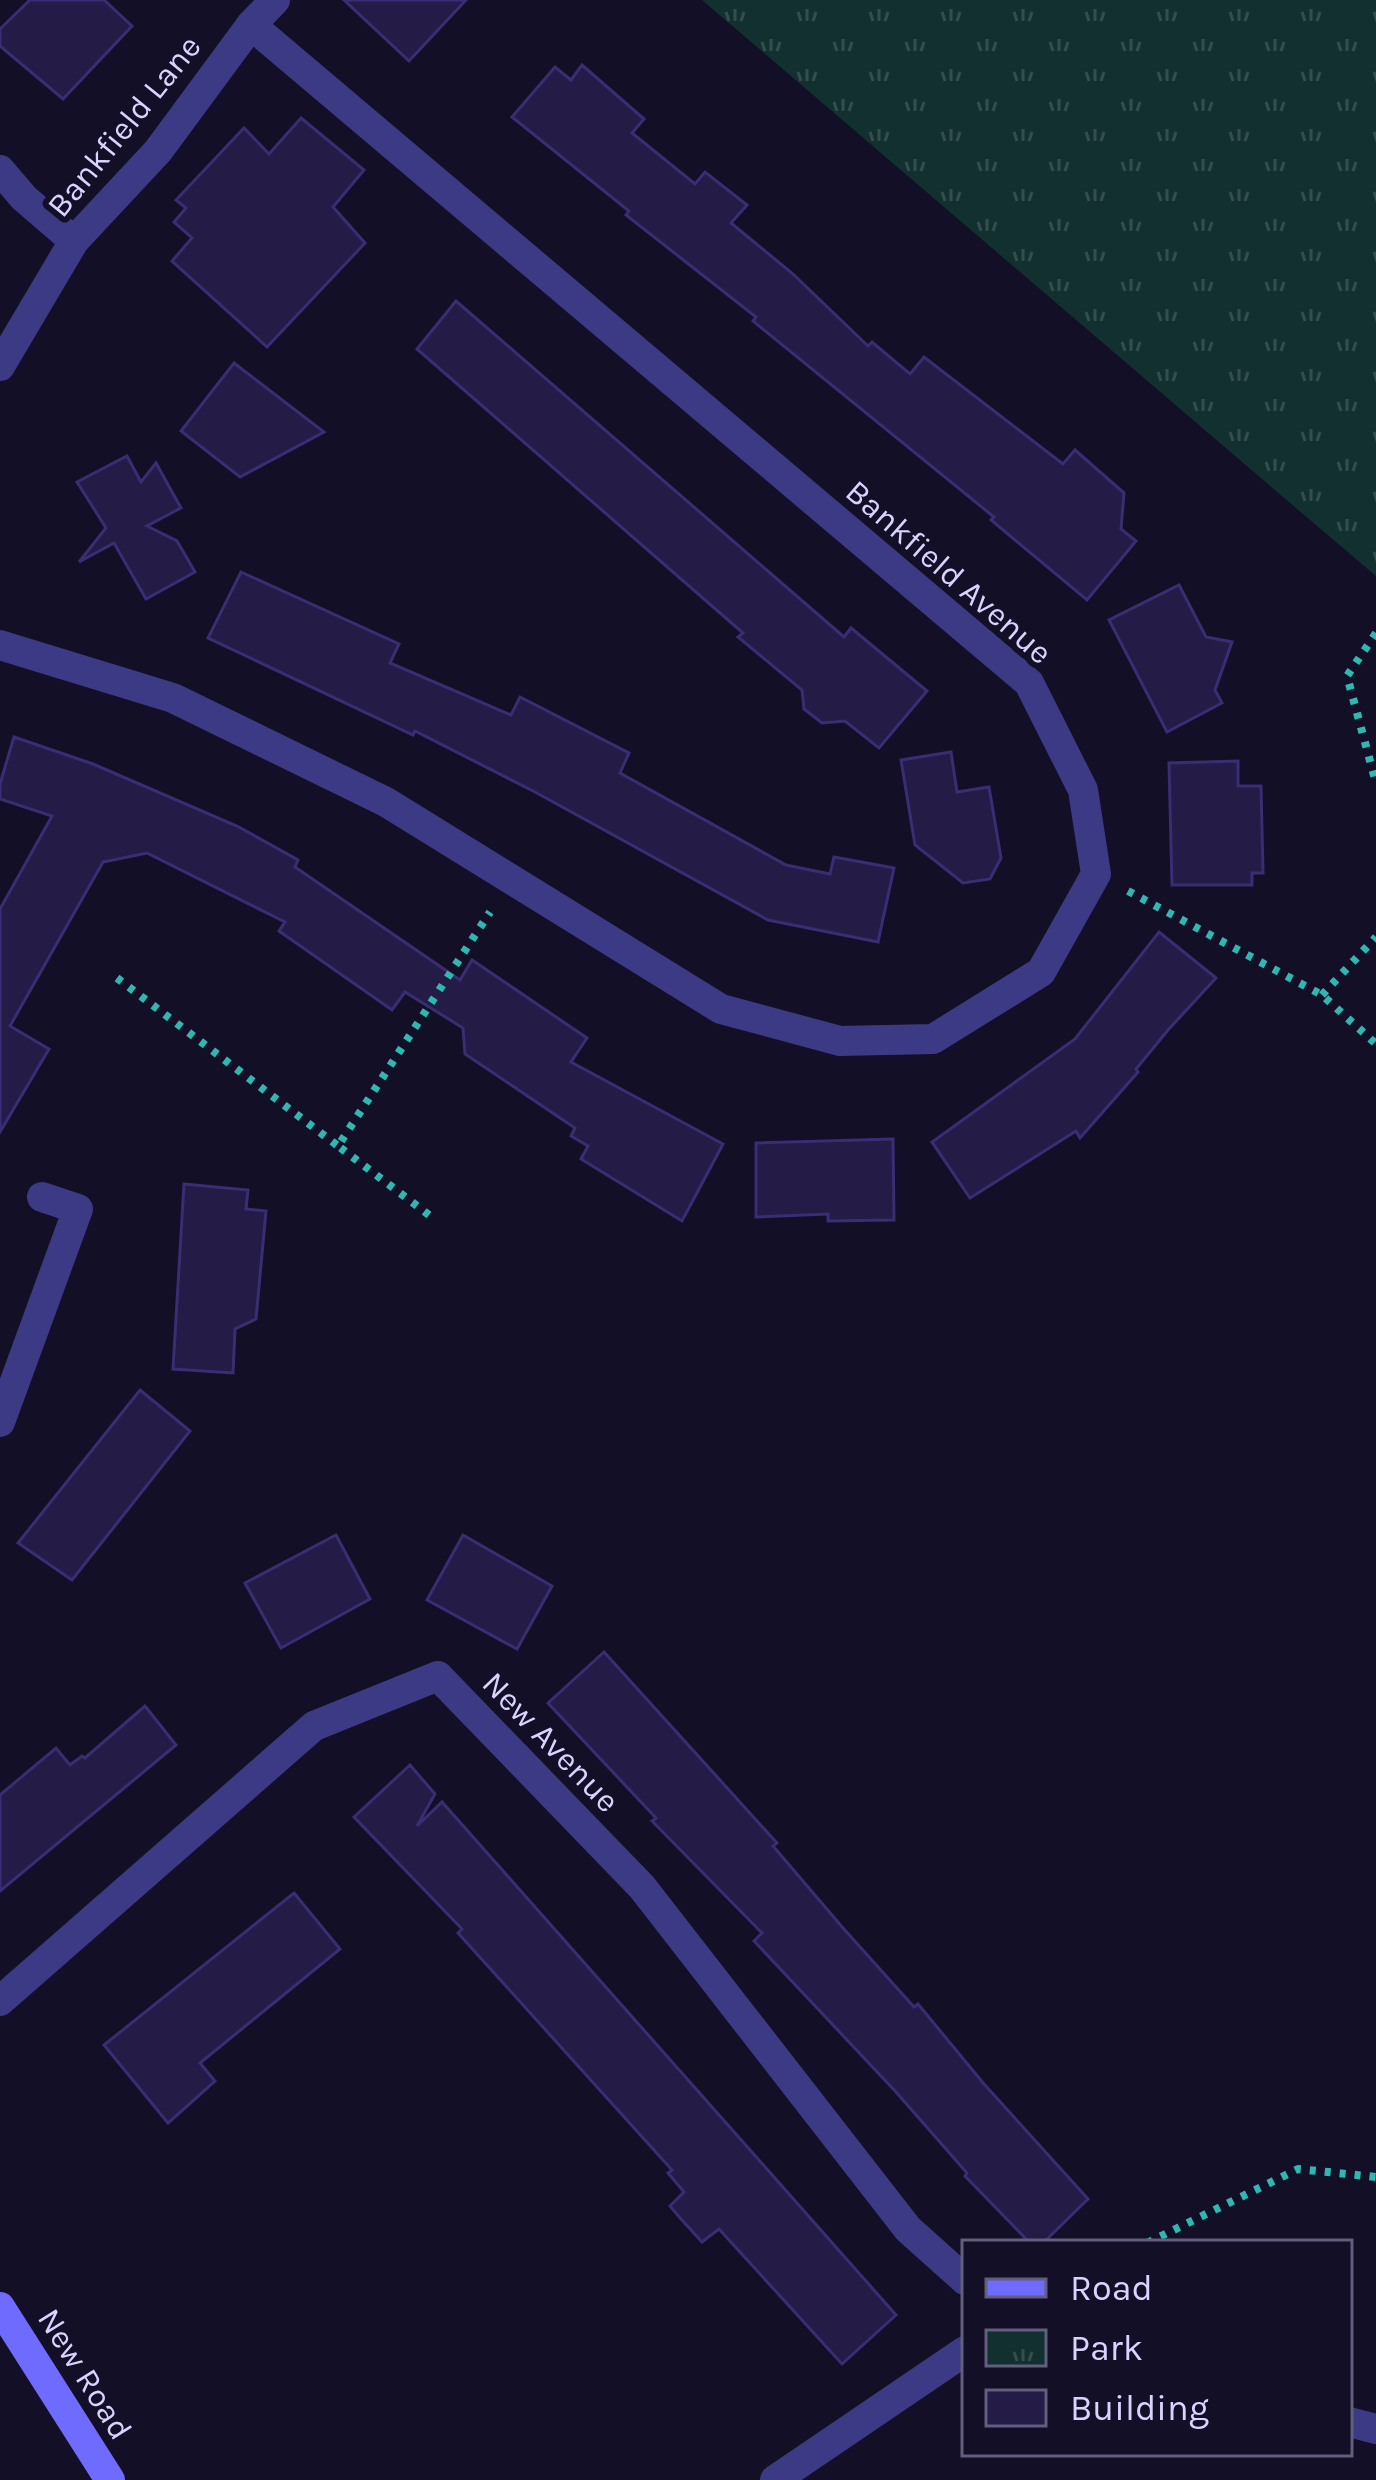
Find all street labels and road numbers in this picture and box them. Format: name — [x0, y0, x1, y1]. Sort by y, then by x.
street label: Bankfield Lane — [39, 28, 209, 224]
street label: Bankfield Avenue — [838, 472, 1060, 672]
street label: New Avenue — [475, 1664, 627, 1820]
street label: New Road — [30, 2302, 140, 2446]

